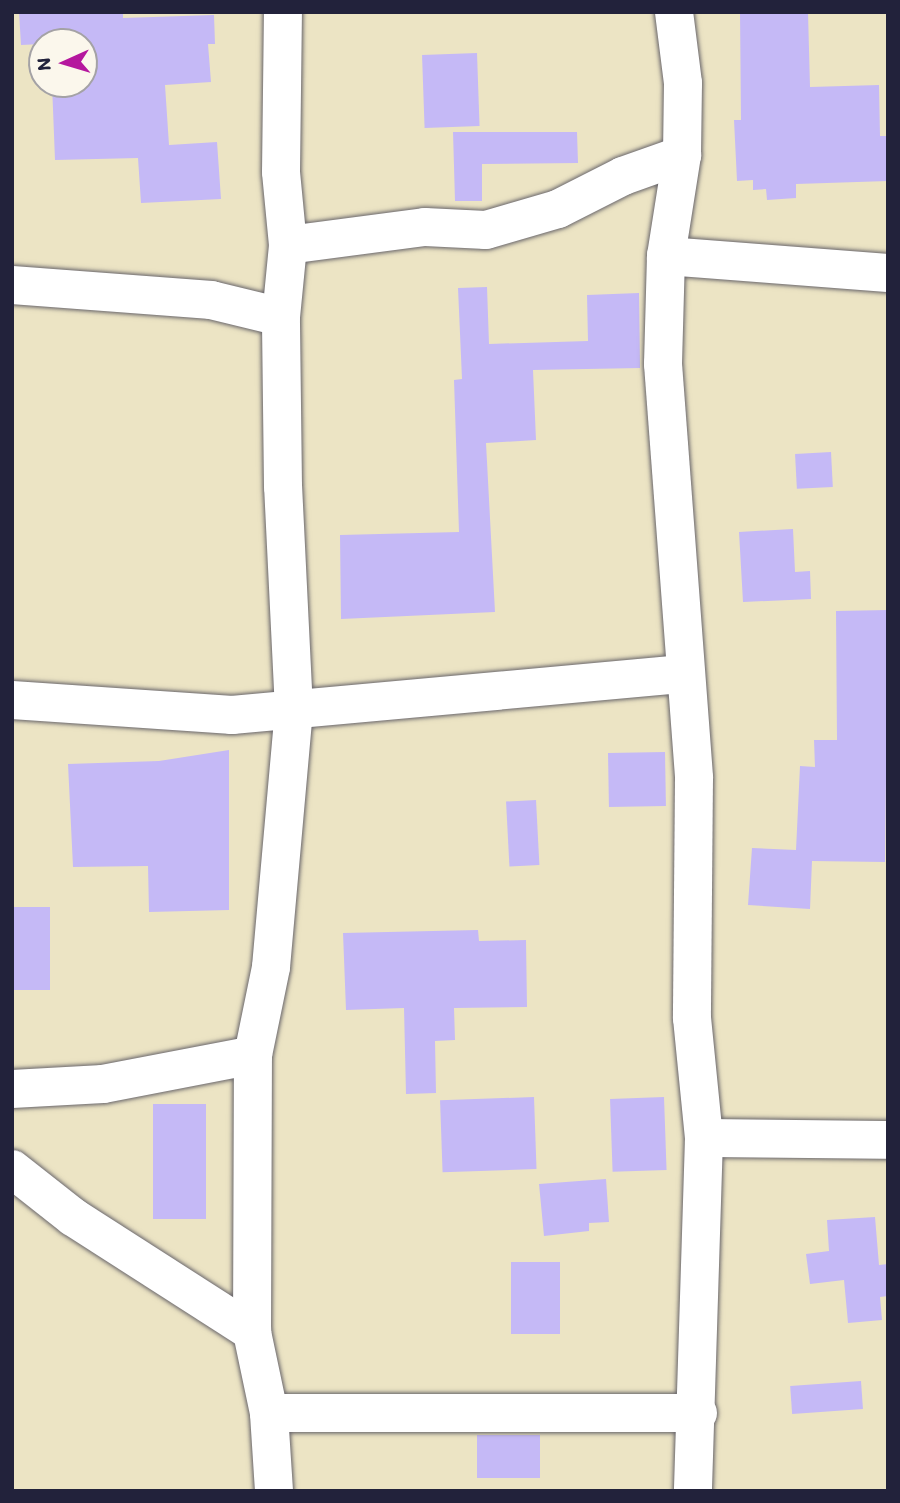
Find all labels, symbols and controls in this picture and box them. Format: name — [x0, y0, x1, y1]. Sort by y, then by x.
north arrow — [28, 28, 98, 98]
text: N — [32, 57, 55, 72]

